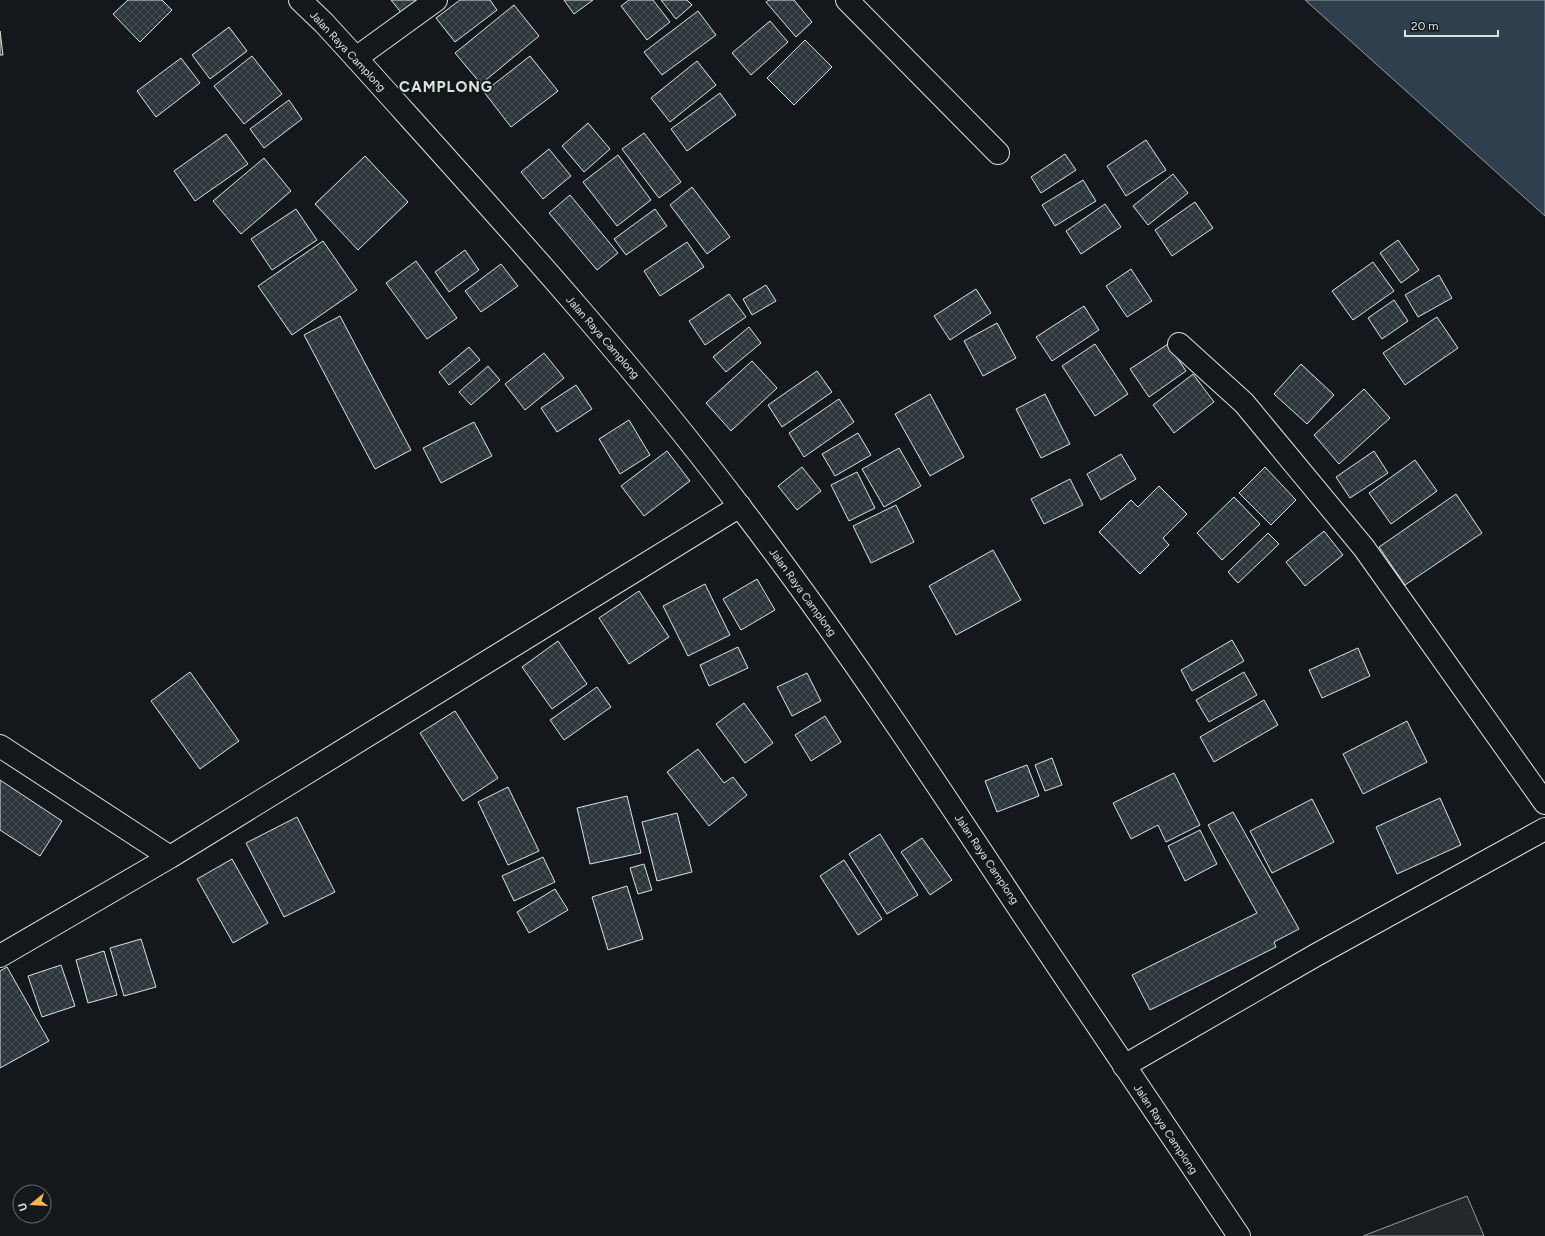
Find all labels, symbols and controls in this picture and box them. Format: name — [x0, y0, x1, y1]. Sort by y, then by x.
street label: Jalan Raya Camplong — [307, 8, 388, 94]
scale bar — [1405, 12, 1498, 38]
text: 20 m — [1411, 19, 1439, 33]
district label: CAMPLONG — [399, 78, 493, 96]
street label: Jalan Raya Camplong — [563, 293, 642, 381]
street label: Jalan Raya Camplong — [766, 546, 839, 639]
street label: Jalan Raya Camplong — [952, 812, 1021, 907]
street label: Jalan Raya Camplong — [1131, 1082, 1200, 1177]
north arrow — [12, 1184, 52, 1224]
text: U — [16, 1201, 30, 1213]

